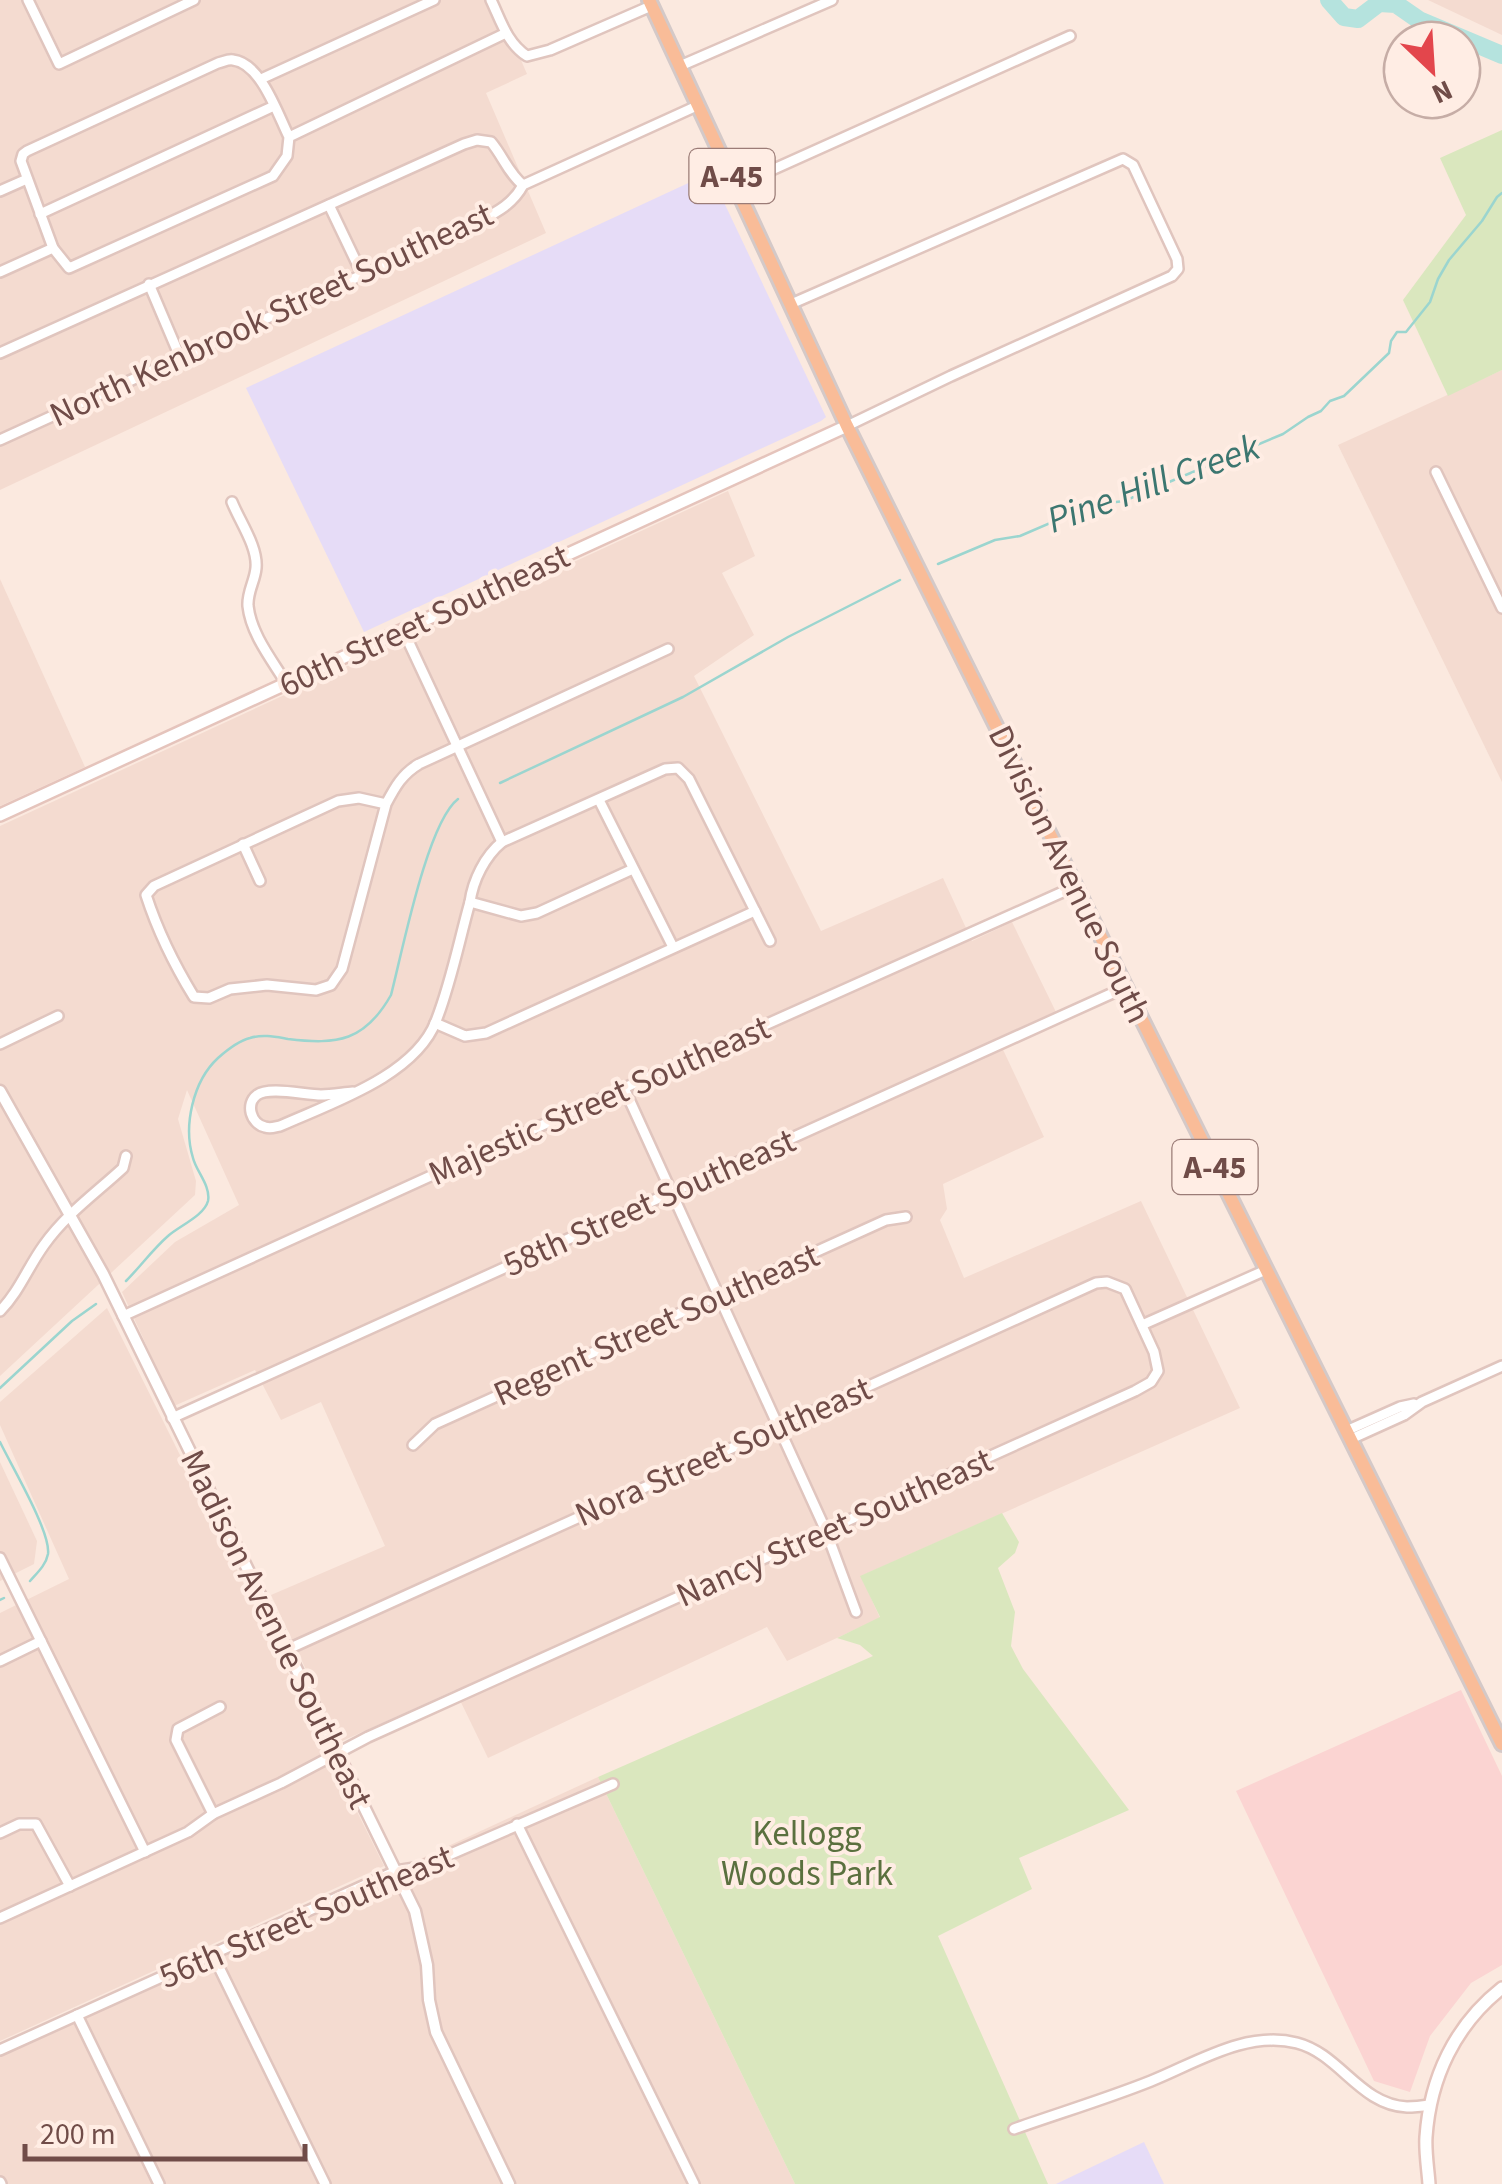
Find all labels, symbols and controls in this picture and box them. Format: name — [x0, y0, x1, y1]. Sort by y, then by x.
north arrow — [1382, 20, 1482, 120]
text: N — [1425, 70, 1459, 114]
road number: A-45 — [690, 149, 774, 203]
street label: North Kenbrook Street Southeast — [41, 190, 502, 440]
water label: Pine Hill Creek — [1039, 420, 1268, 547]
street label: 60th Street Southeast — [271, 532, 578, 710]
street label: Division Avenue South — [975, 717, 1163, 1032]
street label: Majestic Street Southeast — [421, 1003, 778, 1199]
street label: 58th Street Southeast — [495, 1116, 804, 1290]
road number: A-45 — [1172, 1140, 1258, 1194]
street label: Regent Street Southeast — [486, 1230, 827, 1419]
street label: Nora Street Southeast — [567, 1364, 880, 1540]
street label: Nancy Street Southeast — [668, 1436, 1001, 1620]
street label: Madison Avenue Southeast — [167, 1442, 385, 1817]
park label: Kellogg Woods Park — [721, 1809, 894, 1899]
street label: 56th Street Southeast — [152, 1832, 461, 2002]
scale bar — [25, 2099, 305, 2161]
text: 200 m — [40, 2113, 116, 2156]

